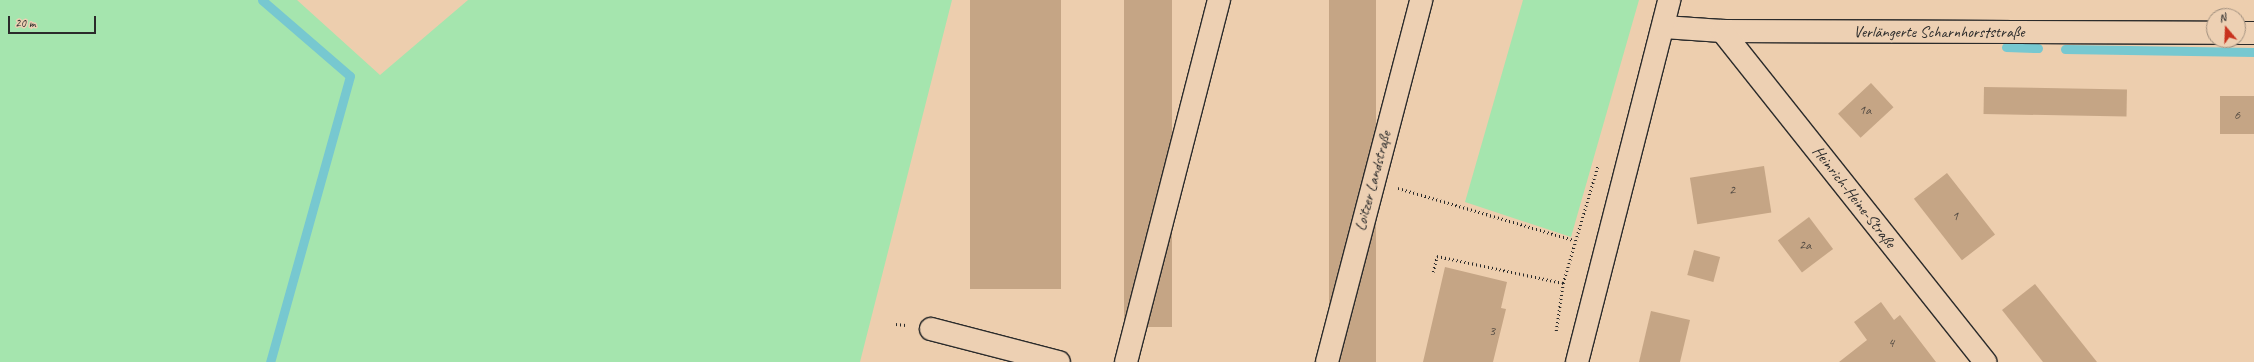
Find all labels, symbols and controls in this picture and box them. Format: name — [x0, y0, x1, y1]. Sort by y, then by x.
scale bar — [10, 8, 98, 34]
north arrow — [2206, 8, 2246, 48]
text: N — [2217, 10, 2228, 25]
text: 20 m — [15, 15, 35, 31]
street label: Verlängerte Scharnhorststraße — [1853, 22, 2025, 42]
house number: 1a — [1859, 102, 1871, 118]
house number: 6 — [2234, 107, 2240, 123]
street label: Loitzer Landstraße — [1350, 129, 1396, 233]
street label: Heinrich-Heine-Straße — [1808, 142, 1900, 252]
house number: 2 — [1729, 182, 1735, 198]
house number: 1 — [1952, 208, 1958, 224]
house number: 2a — [1799, 237, 1811, 253]
house number: 3 — [1489, 323, 1495, 339]
house number: 4 — [1888, 335, 1894, 351]

